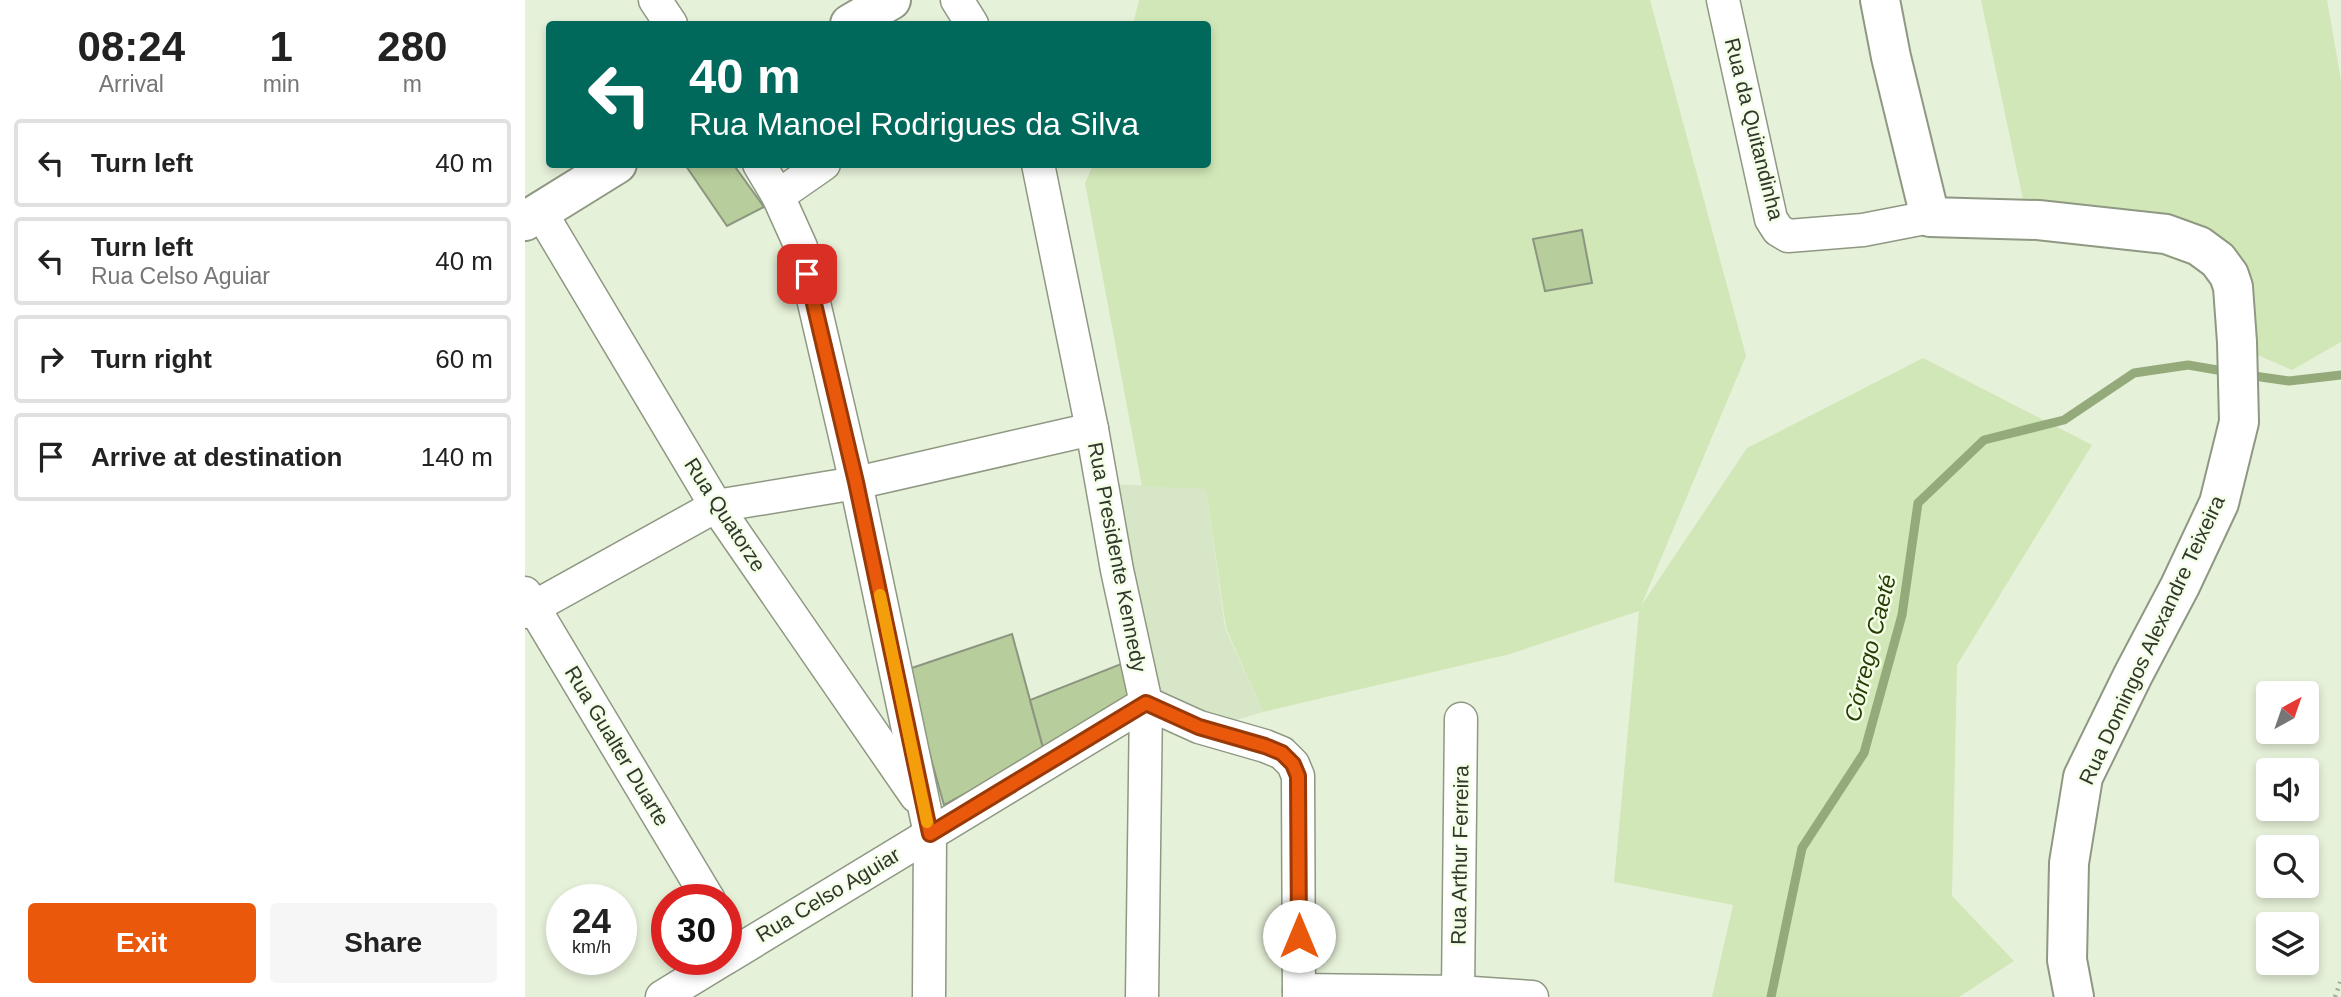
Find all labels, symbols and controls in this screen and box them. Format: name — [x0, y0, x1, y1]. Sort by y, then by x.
text: 08:24 — [78, 23, 185, 70]
text: 1 — [269, 23, 293, 70]
text: 280 — [377, 23, 447, 70]
street label: Rua da Quitandinha — [1721, 35, 1788, 223]
icon: left — [574, 49, 665, 140]
text: 40 m — [689, 49, 801, 103]
text: Arrival — [99, 71, 164, 97]
text: min — [263, 71, 300, 97]
text: m — [403, 71, 422, 97]
text: Rua Manoel Rodrigues da Silva — [689, 106, 1139, 142]
icon: left — [32, 144, 70, 182]
text: Turn left — [91, 148, 193, 178]
text: 40 m — [435, 148, 493, 178]
text: Turn left — [91, 232, 193, 262]
icon: left — [32, 242, 70, 280]
pin — [777, 244, 837, 304]
text: 40 m — [435, 246, 493, 276]
icon: arrive — [788, 255, 826, 293]
text: Rua Celso Aguiar — [91, 263, 270, 289]
icon: right — [32, 340, 70, 378]
text: Turn right — [91, 344, 212, 374]
text: 60 m — [435, 344, 493, 374]
icon: arrive — [32, 438, 70, 476]
street label: Rua Presidente Kennedy — [1084, 440, 1151, 674]
text: Arrive at destination — [91, 442, 342, 472]
text: 140 m — [421, 442, 493, 472]
street label: Rua Quatorze — [680, 454, 771, 576]
street label: Rua Domingos Alexandre Teixeira — [2074, 491, 2229, 788]
water label: Córrego Caeté — [1839, 572, 1901, 724]
street label: Rua Gualter Duarte — [561, 662, 674, 830]
north arrow — [2256, 681, 2319, 744]
map controls — [2256, 681, 2319, 975]
button: sound — [2256, 758, 2319, 821]
street label: Rua Arthur Ferreira — [1446, 765, 1473, 945]
button: search — [2256, 835, 2319, 898]
street label: Rua Celso Aguiar — [752, 843, 904, 947]
speed limit sign: 30 — [651, 884, 742, 975]
position arrow — [1262, 899, 1336, 973]
text: 24 — [572, 901, 611, 940]
button: Exit — [28, 903, 256, 983]
button: Share — [270, 903, 497, 983]
button: layers — [2256, 912, 2319, 975]
text: km/h — [572, 937, 611, 957]

